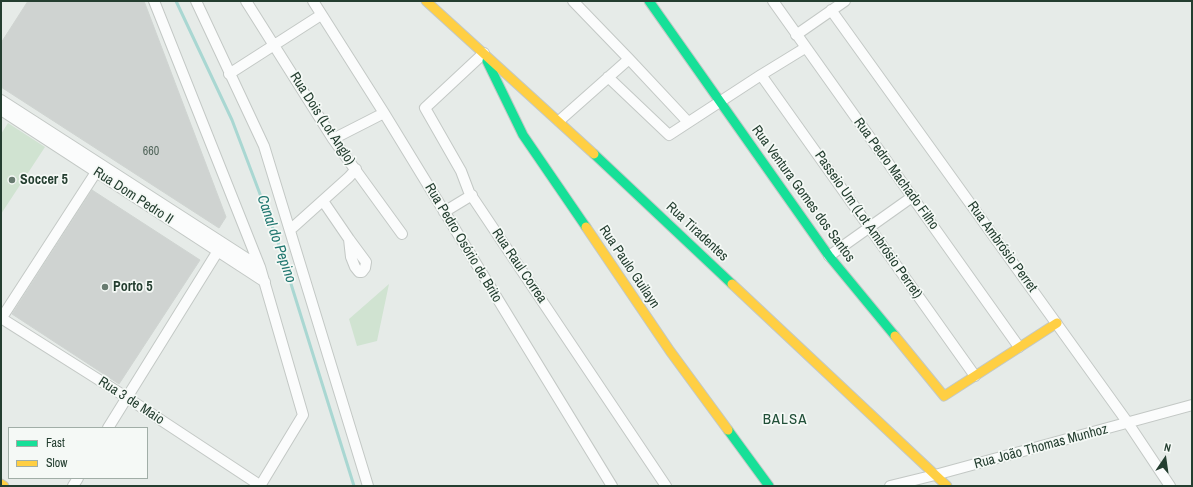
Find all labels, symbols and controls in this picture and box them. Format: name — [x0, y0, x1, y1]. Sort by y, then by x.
street label: Rua Dois (Lot Anglo) — [286, 69, 358, 169]
street label: Rua Pedro Machado Filho — [850, 115, 942, 233]
street label: Rua Ventura Gomes dos Santos — [748, 122, 858, 266]
house number: 660 — [143, 145, 159, 159]
street label: Passeio Um (Lot Ambrósio Perret) — [811, 148, 925, 302]
street label: Rua Dom Pedro II — [90, 164, 176, 228]
place label: Soccer 5 — [20, 172, 68, 188]
marker: Soccer 5 — [7, 175, 17, 185]
street label: Rua Pedro Osório de Brito — [421, 180, 505, 306]
water label: Canal do Pepino — [253, 193, 299, 285]
street label: Rua Ambrósio Perret — [964, 198, 1040, 296]
street label: Rua Tiradentes — [662, 199, 732, 265]
street label: Rua Paulo Guilayn — [595, 222, 663, 312]
street label: Rua Raul Correa — [488, 226, 550, 306]
place label: Porto 5 — [113, 279, 153, 295]
marker: Porto 5 — [100, 282, 110, 292]
street label: Rua 3 de Maio — [95, 373, 167, 429]
district label: BALSA — [763, 411, 807, 429]
street label: Rua João Thomas Munhoz — [972, 421, 1110, 473]
legend — [8, 427, 148, 479]
text: Fast — [46, 435, 65, 451]
north arrow — [1145, 439, 1185, 479]
text: N — [1163, 440, 1172, 455]
text: Slow — [46, 455, 67, 471]

